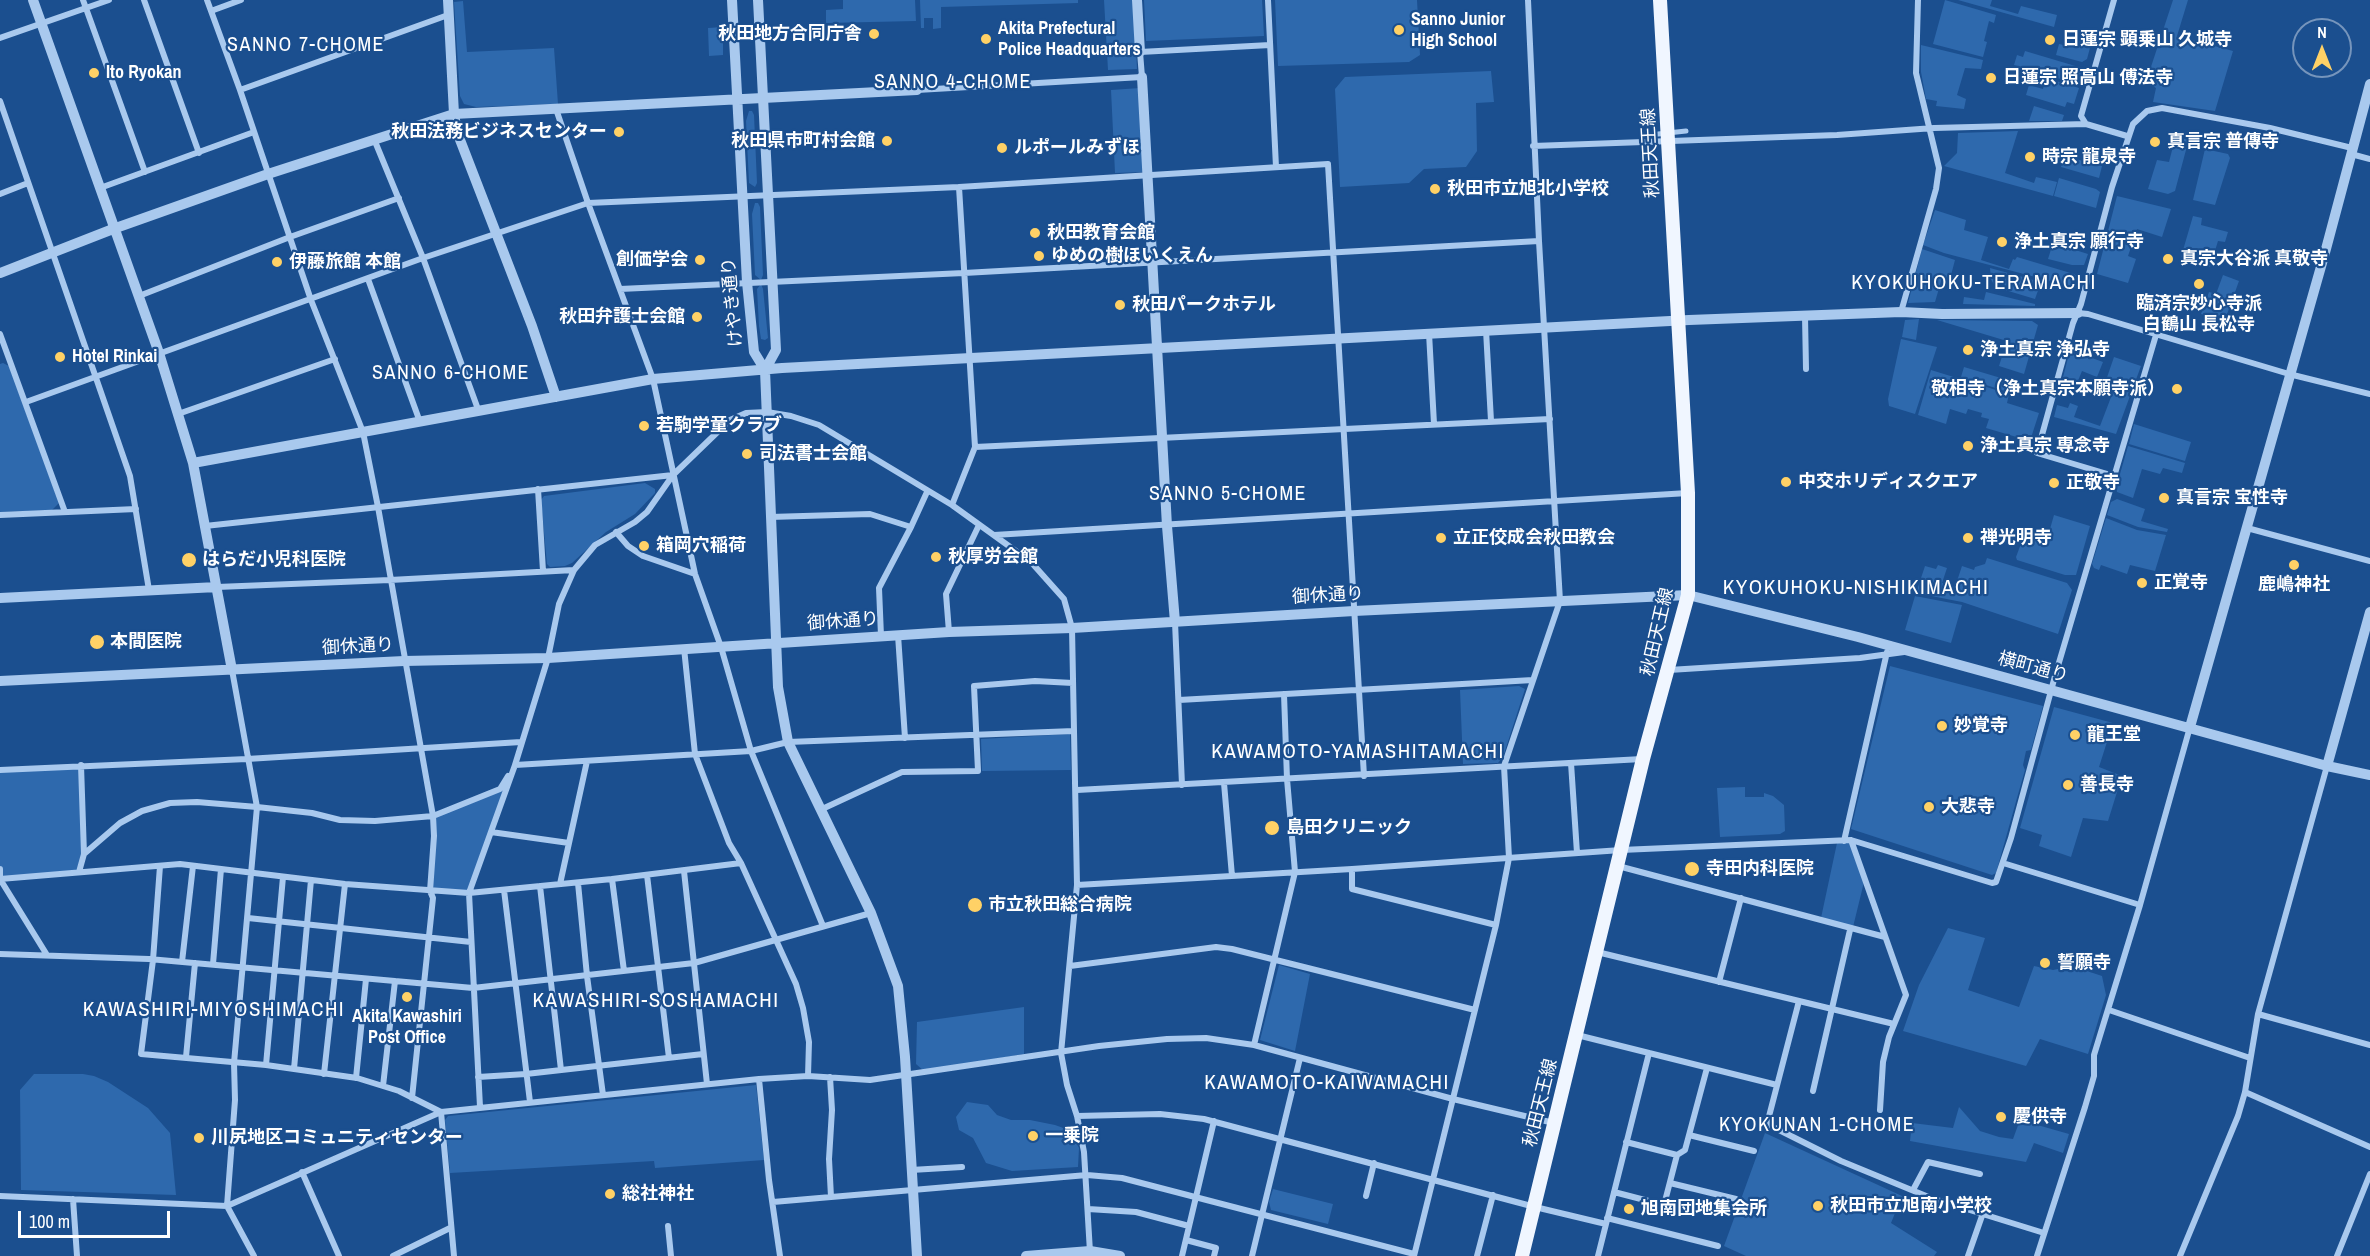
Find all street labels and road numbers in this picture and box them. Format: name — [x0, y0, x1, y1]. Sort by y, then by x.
street label: 秋田天王線 — [1638, 107, 1664, 199]
street label: けやき通り — [718, 256, 748, 348]
street label: 御休通り — [1291, 583, 1365, 609]
street label: 秋田天王線 — [1637, 586, 1679, 678]
street label: 御休通り — [806, 609, 880, 635]
street label: 御休通り — [321, 634, 395, 660]
street label: 横町通り — [1995, 648, 2071, 688]
street label: 秋田天王線 — [1520, 1057, 1562, 1149]

